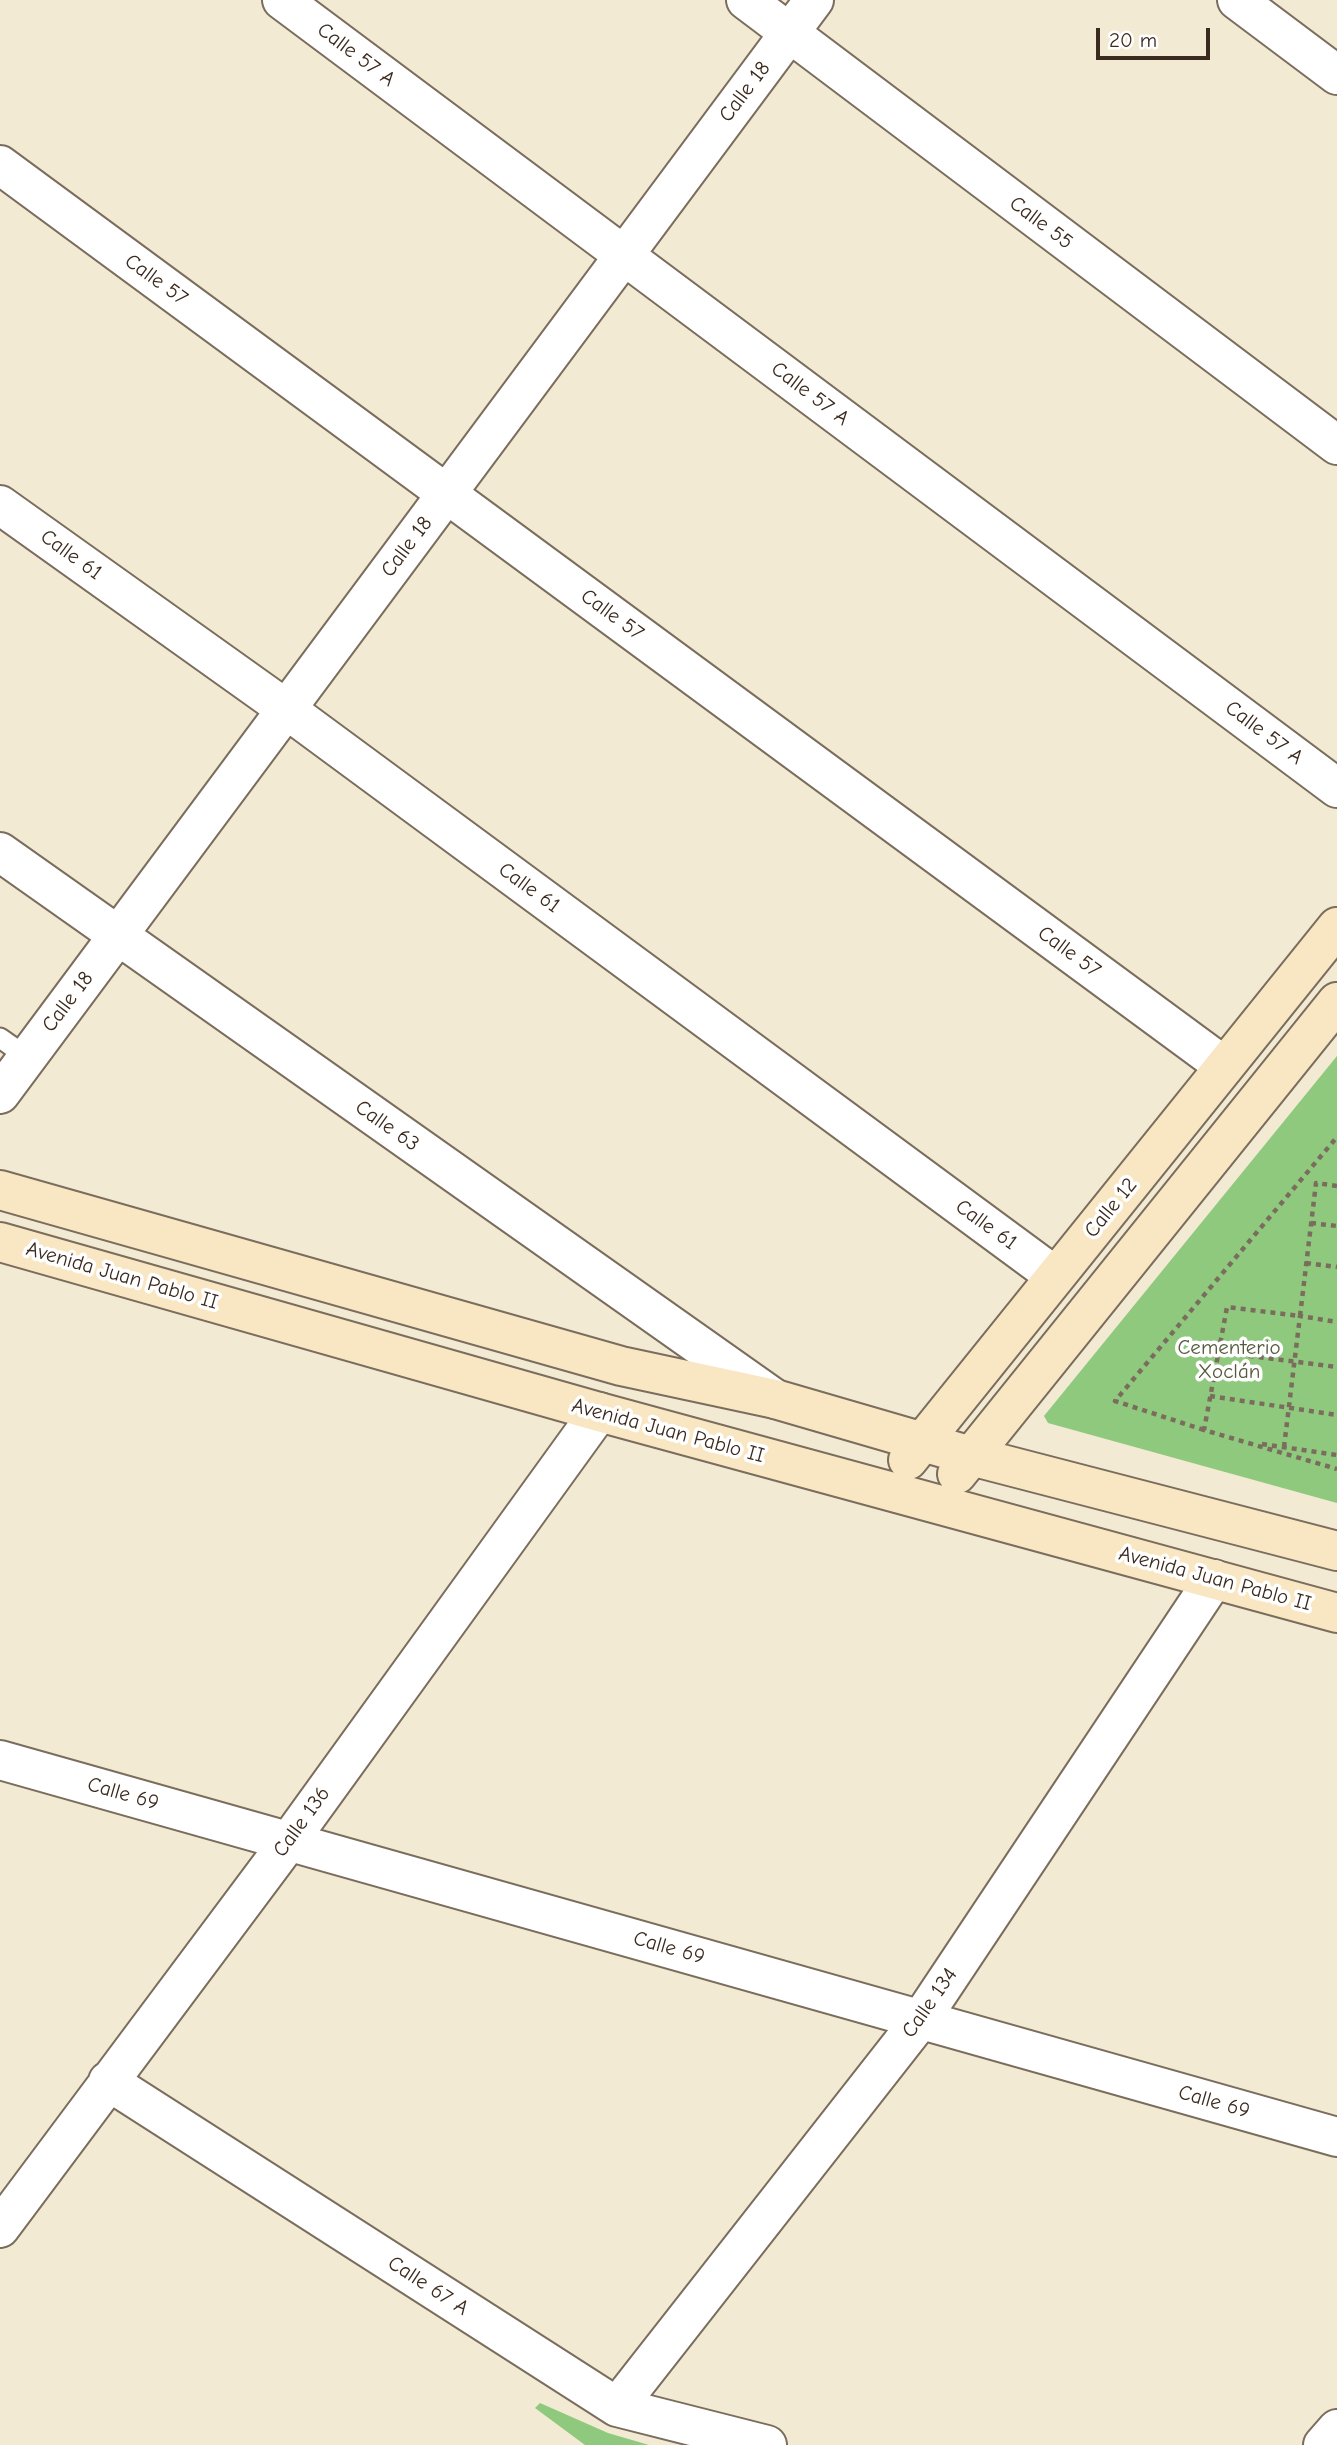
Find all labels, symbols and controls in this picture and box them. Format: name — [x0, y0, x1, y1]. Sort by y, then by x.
scale bar — [1099, 14, 1213, 58]
street label: Calle 57 A — [312, 18, 400, 92]
text: 20 m — [1109, 28, 1157, 52]
street label: Calle 18 — [714, 57, 776, 127]
street label: Calle 55 — [1004, 191, 1078, 255]
street label: Calle 57 — [120, 249, 192, 311]
street label: Calle 57 A — [766, 357, 854, 431]
street label: Calle 18 — [376, 512, 438, 582]
street label: Calle 61 — [35, 524, 107, 586]
street label: Calle 57 — [576, 584, 648, 646]
street label: Calle 57 A — [1220, 696, 1308, 770]
street label: Calle 61 — [493, 857, 565, 919]
street label: Calle 57 — [1033, 921, 1105, 983]
street label: Calle 18 — [37, 967, 99, 1037]
street label: Calle 63 — [350, 1095, 424, 1157]
street label: Calle 12 — [1079, 1173, 1143, 1243]
street label: Calle 61 — [950, 1194, 1022, 1256]
street label: Avenida Juan Pablo II — [23, 1237, 221, 1315]
park label: Cementerio Xoclán — [1177, 1335, 1281, 1385]
street label: Avenida Juan Pablo II — [569, 1393, 767, 1469]
street label: Avenida Juan Pablo II — [1116, 1541, 1314, 1617]
street label: Calle 69 — [84, 1772, 162, 1816]
street label: Calle 136 — [268, 1782, 336, 1862]
street label: Calle 69 — [630, 1926, 708, 1970]
street label: Calle 134 — [897, 1963, 963, 2043]
street label: Calle 69 — [1175, 2080, 1253, 2124]
street label: Calle 67 A — [383, 2251, 473, 2321]

